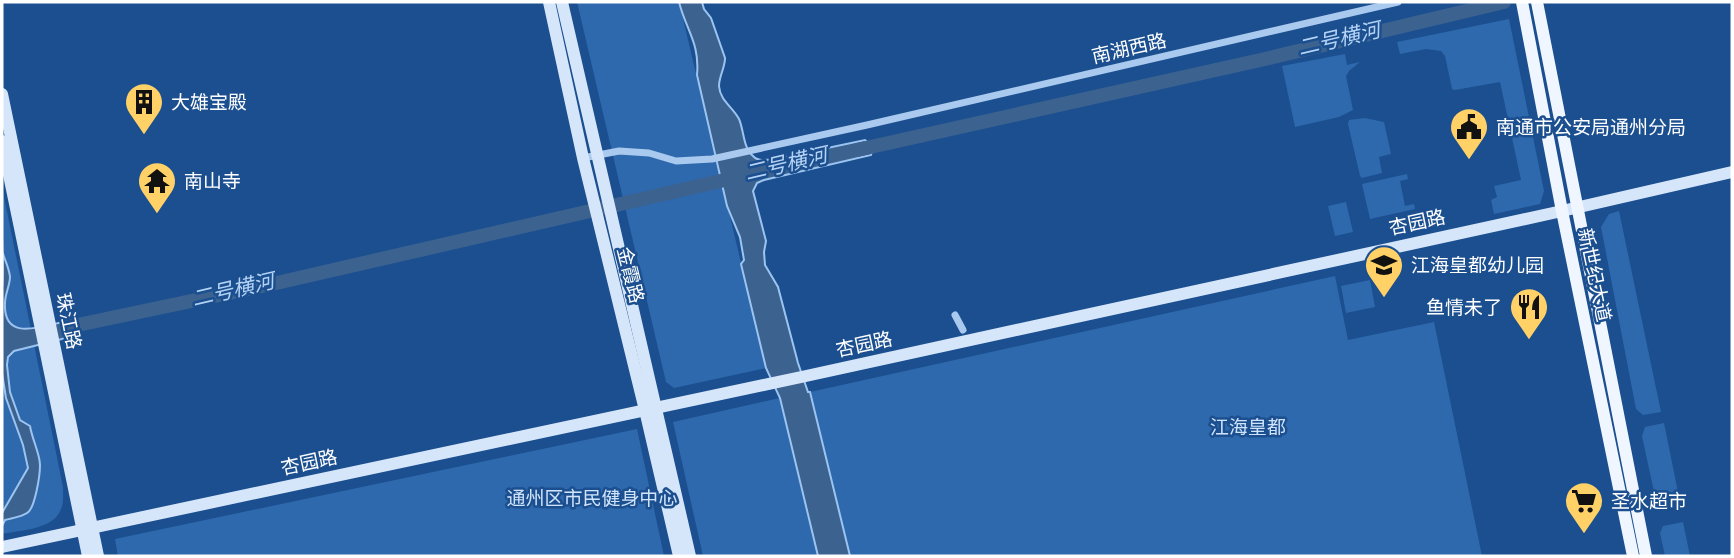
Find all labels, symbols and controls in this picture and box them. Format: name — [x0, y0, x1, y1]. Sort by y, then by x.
water label: 二号横河 — [1295, 14, 1387, 62]
street label: 南湖西路 — [1089, 27, 1169, 70]
building icon: 大雄宝殿 — [123, 81, 165, 136]
place label: 大雄宝殿 — [171, 89, 247, 116]
public building icon: 南通市公安局通州分局 — [1448, 106, 1490, 161]
place label: 南通市公安局通州分局 — [1496, 114, 1686, 141]
water label: 二号横河 — [742, 139, 834, 187]
temple icon: 南山寺 — [136, 160, 178, 215]
place label: 南山寺 — [184, 168, 241, 195]
street label: 杏园路 — [1386, 203, 1448, 242]
street label: 新世纪大道 — [1571, 226, 1618, 324]
street label: 金霞路 — [611, 244, 651, 306]
school or university icon: 江海皇都幼儿园 — [1363, 244, 1405, 299]
place label: 江海皇都幼儿园 — [1411, 252, 1544, 279]
water label: 二号横河 — [189, 265, 281, 313]
restaurant icon: 鱼情未了 — [1508, 286, 1550, 341]
street label: 珠江路 — [49, 290, 88, 352]
place label: 鱼情未了 — [1426, 294, 1502, 321]
street label: 杏园路 — [833, 325, 895, 364]
park label: 江海皇都 — [1210, 414, 1286, 441]
street label: 杏园路 — [278, 443, 340, 482]
supermarket icon: 圣水超市 — [1563, 480, 1605, 535]
park label: 通州区市民健身中心 — [506, 485, 678, 512]
place label: 圣水超市 — [1611, 488, 1687, 515]

